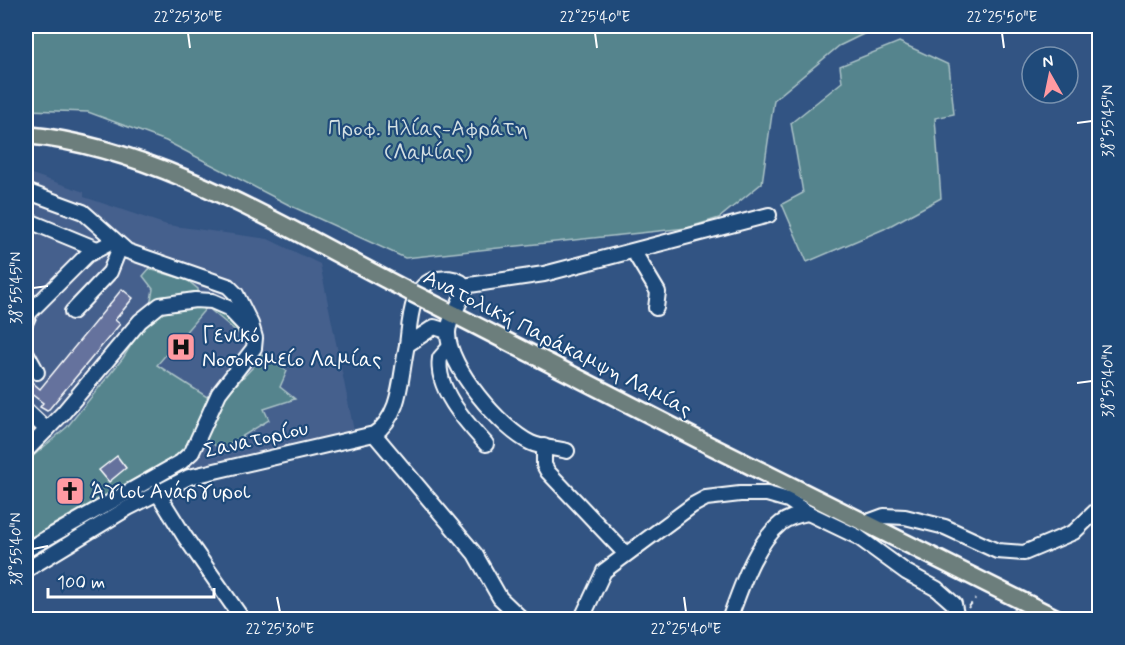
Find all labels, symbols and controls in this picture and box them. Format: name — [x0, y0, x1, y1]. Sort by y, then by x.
text: 22°25'30"E — [154, 8, 222, 28]
text: 22°25'40"E — [560, 8, 630, 28]
text: 22°25'50"E — [967, 8, 1038, 28]
north arrow — [1020, 45, 1080, 105]
text: N — [1041, 50, 1055, 73]
text: 38°55'45"N — [1099, 85, 1119, 157]
park label: Προφ. Ηλίας-Αφράτη (Λαμίας) — [328, 115, 528, 167]
text: 38°55'45"N — [7, 252, 27, 324]
street label: Ανατολική Παράκαμψη Λαμίας — [418, 264, 697, 424]
place label: Γενικό Νοσοκομείο Λαμίας — [202, 322, 381, 374]
hospital icon: Γενικό Νοσοκομείο Λαμίας — [165, 331, 197, 363]
text: 38°55'40"N — [1099, 344, 1119, 418]
street label: Σανατορίου — [201, 414, 311, 466]
church icon: Άγιοι Ανάργυροι — [54, 475, 86, 507]
place label: Άγιοι Ανάργυροι — [91, 478, 251, 506]
text: 38°55'40"N — [7, 512, 27, 586]
scale bar — [48, 561, 214, 599]
text: 100 m — [57, 571, 105, 595]
text: 22°25'30"E — [246, 620, 314, 640]
text: 22°25'40"E — [651, 620, 721, 640]

